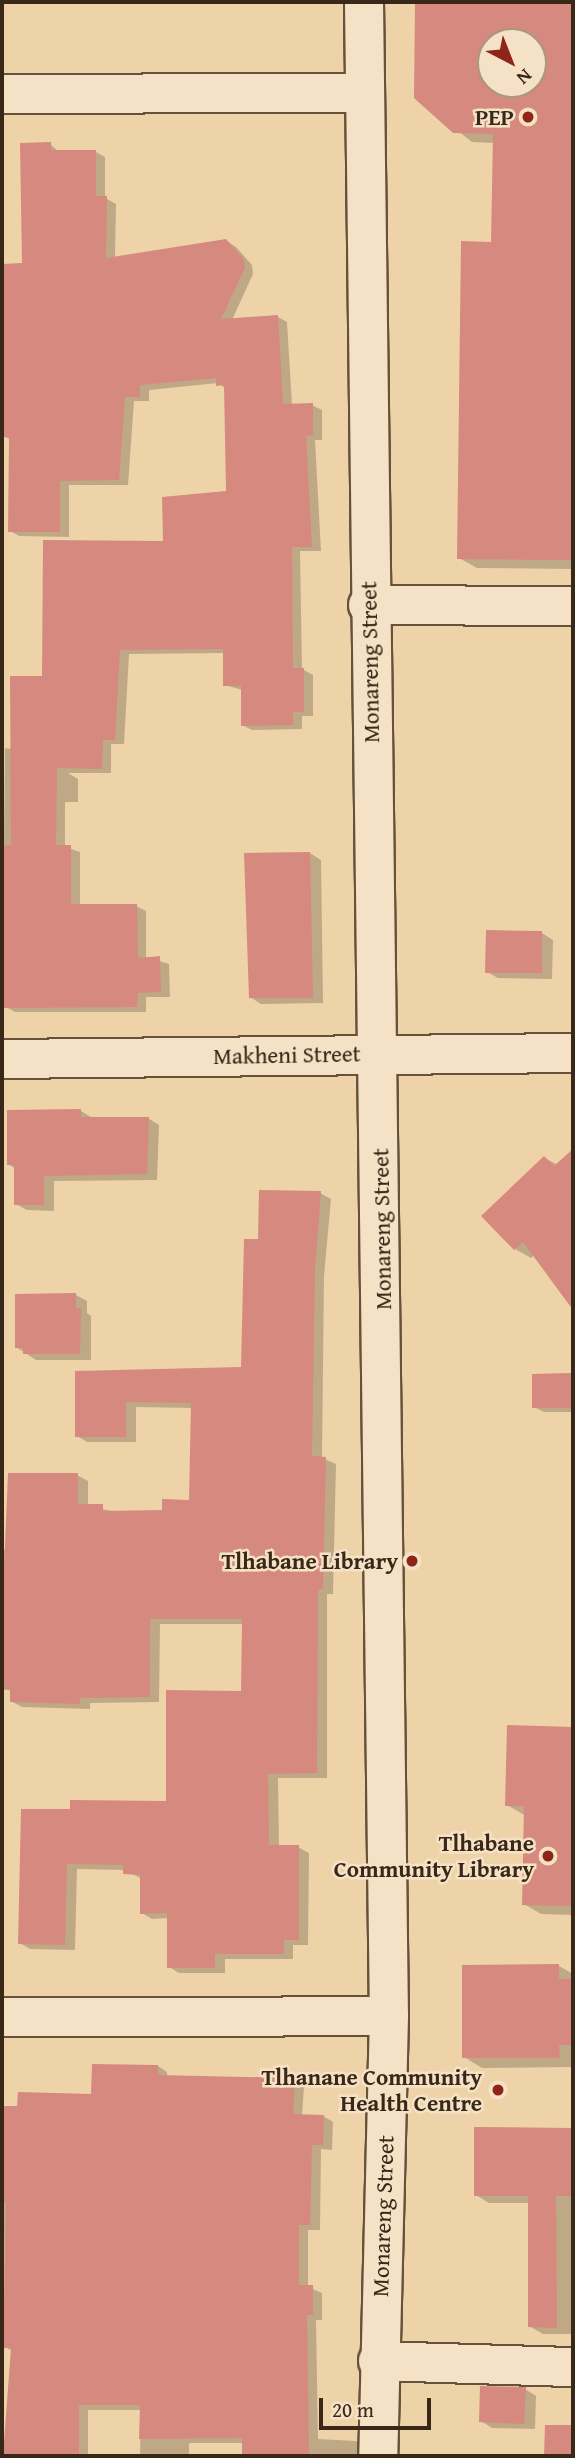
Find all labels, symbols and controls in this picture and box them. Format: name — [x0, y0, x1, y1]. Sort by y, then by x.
north arrow — [477, 28, 547, 98]
text: N — [511, 62, 539, 92]
place label: PEP — [475, 103, 514, 131]
marker: PEP — [520, 109, 536, 125]
street label: Monareng Street — [355, 581, 385, 743]
street label: Makheni Street — [213, 1040, 361, 1070]
street label: Monareng Street — [367, 1148, 397, 1310]
place label: Tlhabane Library — [221, 1547, 398, 1575]
marker: Tlhabane Library — [404, 1553, 420, 1569]
place label: Tlhabane Community Library — [334, 1829, 534, 1883]
marker: Tlhabane Community Library — [540, 1848, 556, 1864]
place label: Tlhanane Community Health Centre — [262, 2063, 482, 2117]
marker: Tlhanane Community Health Centre — [488, 2080, 508, 2100]
street label: Monareng Street — [366, 2135, 400, 2297]
scale bar — [323, 2384, 435, 2428]
text: 20 m — [332, 2394, 374, 2425]

